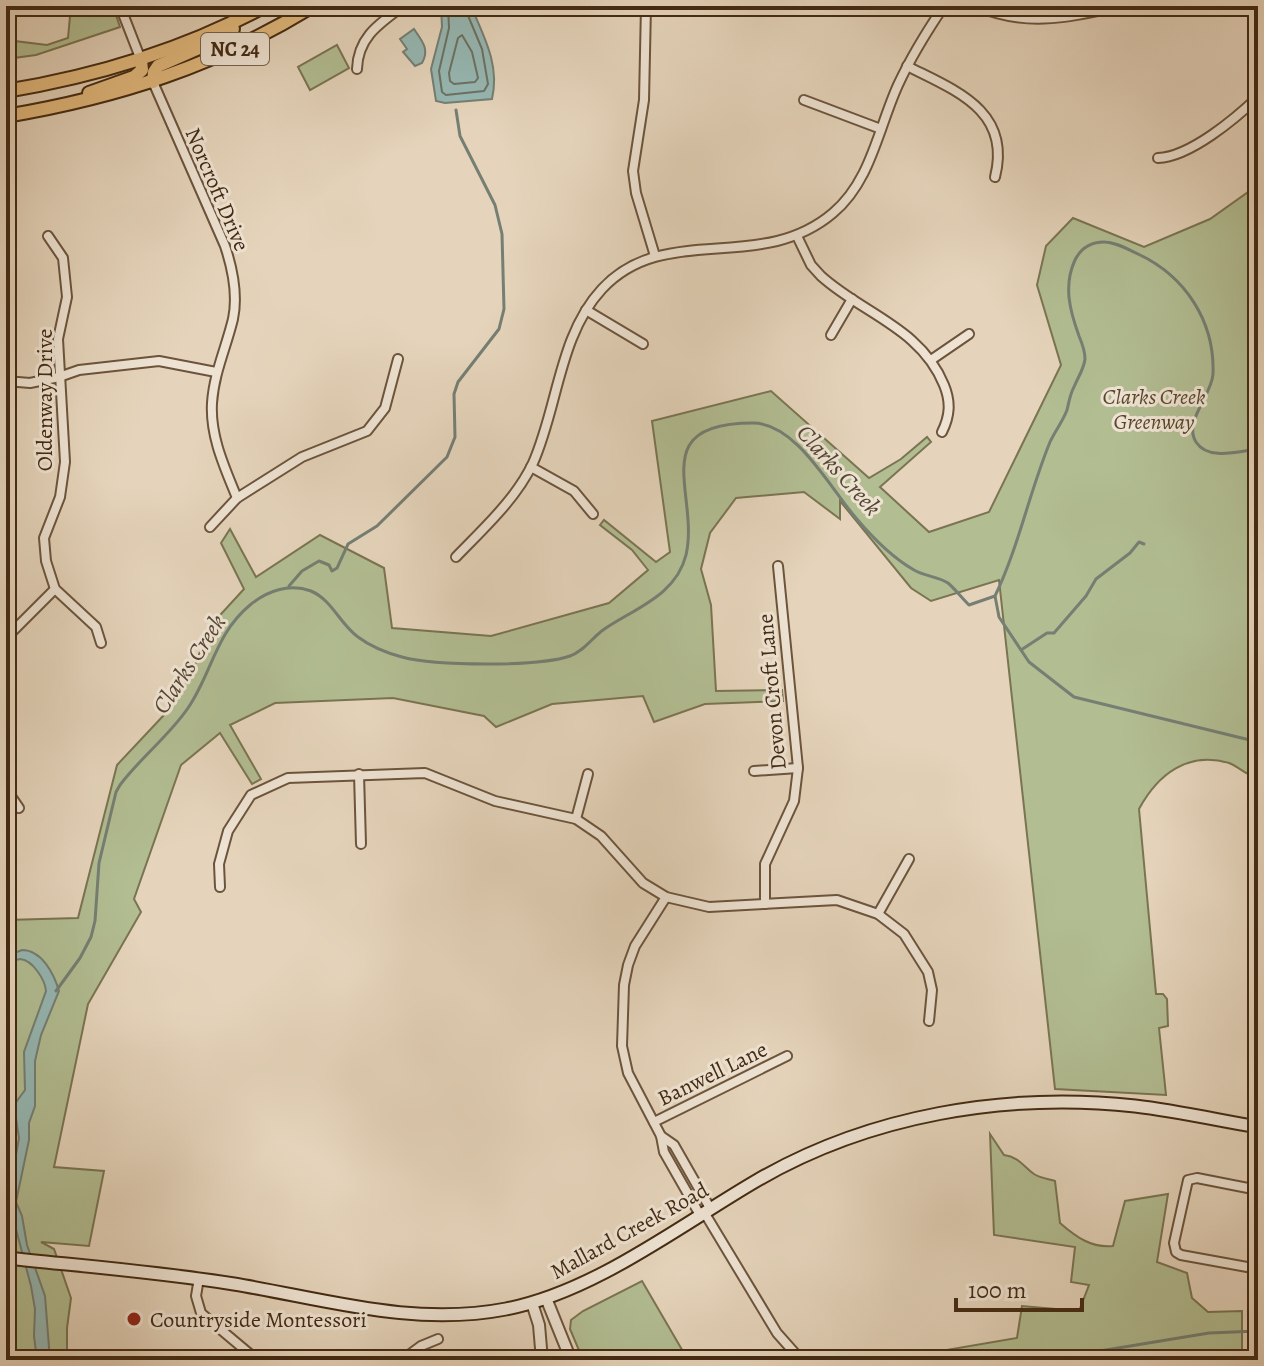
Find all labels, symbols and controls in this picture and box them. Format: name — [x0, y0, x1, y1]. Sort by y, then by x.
road number: NC 24 — [201, 33, 269, 65]
street label: Norcroft Drive — [178, 123, 256, 256]
street label: Oldenway Drive — [30, 329, 60, 471]
park label: Clarks Creek Greenway — [1102, 382, 1206, 437]
water label: Clarks Creek — [789, 417, 889, 523]
water label: Clarks Creek — [145, 608, 233, 720]
street label: Devon Croft Lane — [750, 613, 794, 771]
street label: Banwell Lane — [653, 1034, 772, 1113]
street label: Mallard Creek Road — [545, 1175, 714, 1287]
scale bar — [956, 1262, 1082, 1312]
text: 100 m — [968, 1274, 1027, 1306]
place label: Countryside Montessori — [150, 1305, 367, 1335]
marker: Countryside Montessori — [125, 1310, 143, 1328]

